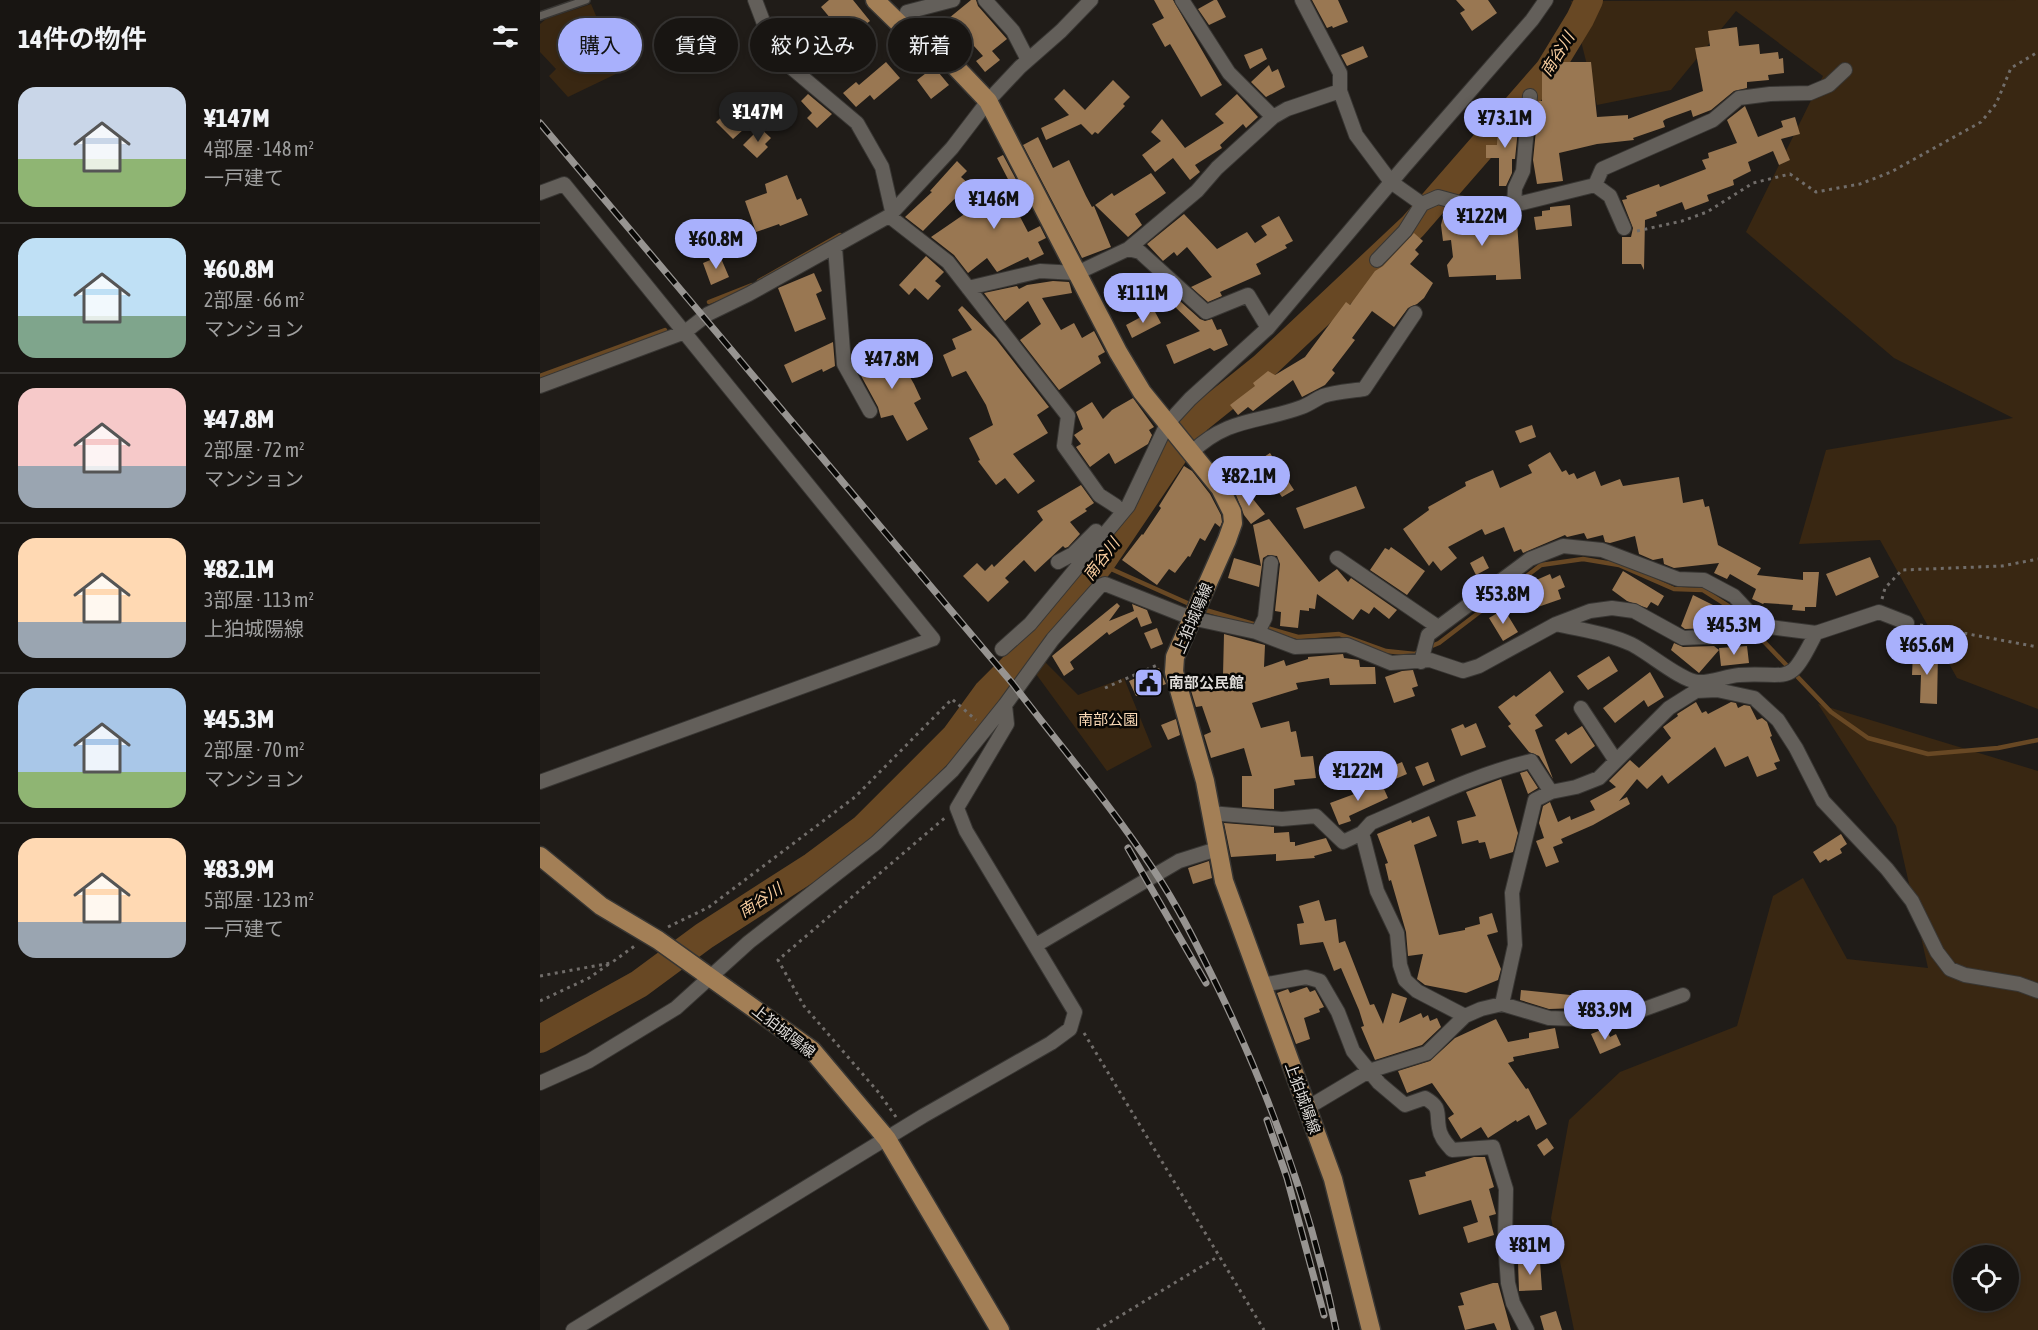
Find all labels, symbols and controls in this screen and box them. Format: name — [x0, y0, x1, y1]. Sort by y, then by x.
chip: 購入 — [558, 18, 642, 72]
chip: 賃貸 — [654, 18, 738, 72]
chip: 絞り込み — [750, 18, 876, 72]
chip: 新着 — [888, 18, 972, 72]
icon: filters — [489, 20, 522, 53]
text: 14件の物件 — [18, 24, 146, 54]
water label: 南谷川 — [1537, 27, 1578, 79]
pin: ¥147M — [716, 92, 800, 143]
pin: ¥73.1M — [1456, 98, 1554, 149]
text: ¥147M — [733, 100, 783, 123]
text: ¥147M — [204, 103, 270, 133]
text: ¥73.1M — [1478, 106, 1532, 129]
icon: home — [66, 111, 138, 183]
text: 4部屋 · 148 m² — [204, 137, 314, 160]
text: 一戸建て — [204, 166, 284, 189]
pin: ¥146M — [952, 179, 1036, 230]
text: ¥146M — [969, 187, 1019, 210]
pin: ¥122M — [1440, 196, 1524, 247]
text: ¥122M — [1457, 204, 1507, 227]
pin: ¥60.8M — [667, 219, 765, 270]
text: ¥60.8M — [689, 227, 743, 250]
text: ¥60.8M — [204, 254, 274, 284]
icon: home — [66, 262, 138, 334]
pin: ¥111M — [1101, 273, 1185, 324]
text: ¥111M — [1118, 281, 1168, 304]
text: 2部屋 · 66 m² — [204, 288, 305, 311]
text: マンション — [204, 317, 304, 340]
pin: ¥47.8M — [843, 339, 941, 390]
text: ¥47.8M — [865, 347, 919, 370]
text: ¥47.8M — [204, 404, 274, 434]
icon: home — [66, 412, 138, 484]
text: 2部屋 · 72 m² — [204, 438, 305, 461]
pin: ¥82.1M — [1200, 456, 1298, 507]
text: ¥82.1M — [1222, 464, 1276, 487]
text: マンション — [204, 467, 304, 490]
water label: 南谷川 — [1079, 533, 1124, 584]
text: ¥82.1M — [204, 554, 274, 584]
icon: home — [66, 562, 138, 634]
pin: ¥53.8M — [1454, 574, 1552, 625]
street label: 上狛城陽線 — [1171, 580, 1215, 656]
text: ¥53.8M — [1476, 582, 1530, 605]
text: 3部屋 · 113 m² — [204, 588, 314, 611]
pin: ¥45.3M — [1685, 605, 1783, 656]
text: ¥45.3M — [1707, 613, 1761, 636]
text: 上狛城陽線 — [204, 617, 304, 640]
pin: ¥65.6M — [1878, 625, 1976, 676]
text: ¥65.6M — [1900, 633, 1954, 656]
public building icon: 南部公民館 — [1132, 666, 1164, 698]
place label: 南部公民館 — [1169, 674, 1244, 691]
text: ¥45.3M — [204, 704, 274, 734]
park label: 南部公園 — [1078, 711, 1138, 728]
icon: home — [66, 712, 138, 784]
text: 2部屋 · 70 m² — [204, 738, 305, 761]
pin: ¥122M — [1316, 751, 1400, 802]
text: ¥122M — [1333, 759, 1383, 782]
text: マンション — [204, 767, 304, 790]
text: ¥83.9M — [204, 854, 274, 884]
icon: home — [66, 862, 138, 934]
water label: 南谷川 — [735, 878, 787, 921]
text: 5部屋 · 123 m² — [204, 888, 314, 911]
text: 一戸建て — [204, 917, 284, 940]
pin: ¥83.9M — [1556, 990, 1654, 1041]
text: ¥83.9M — [1578, 998, 1632, 1021]
street label: 上狛城陽線 — [749, 1001, 819, 1061]
street label: 上狛城陽線 — [1282, 1060, 1324, 1136]
pin: ¥81M — [1494, 1225, 1566, 1276]
text: ¥81M — [1509, 1233, 1551, 1256]
map controls — [1953, 1245, 2019, 1311]
button: locate — [1953, 1245, 2019, 1311]

